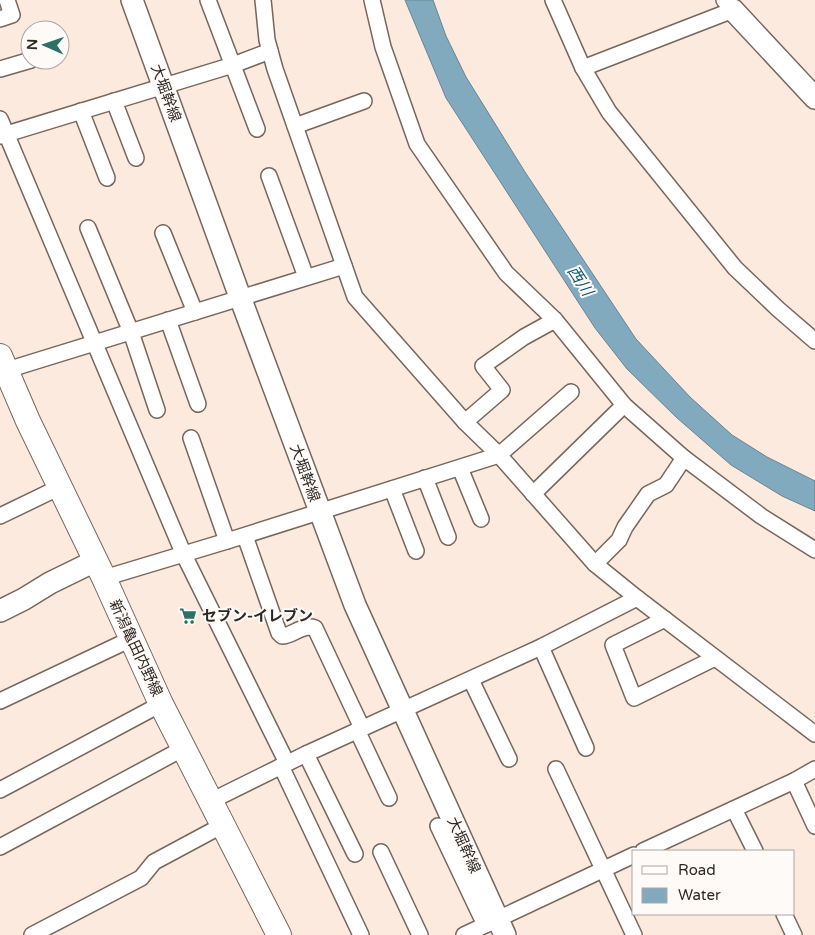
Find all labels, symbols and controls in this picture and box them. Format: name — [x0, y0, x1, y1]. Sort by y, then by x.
north arrow — [20, 20, 70, 70]
text: N — [24, 39, 41, 50]
street label: 大堀幹線 — [147, 62, 185, 124]
water label: 西川 — [563, 262, 598, 302]
street label: 大堀幹線 — [286, 442, 324, 504]
street label: 新潟亀田内野線 — [106, 597, 166, 699]
supermarket icon: セブン-イレブン — [178, 606, 198, 626]
place label: セブン-イレブン — [202, 607, 313, 625]
street label: 大堀幹線 — [444, 814, 484, 876]
legend — [632, 850, 795, 915]
text: Road — [678, 861, 716, 879]
text: Water — [678, 886, 721, 904]

